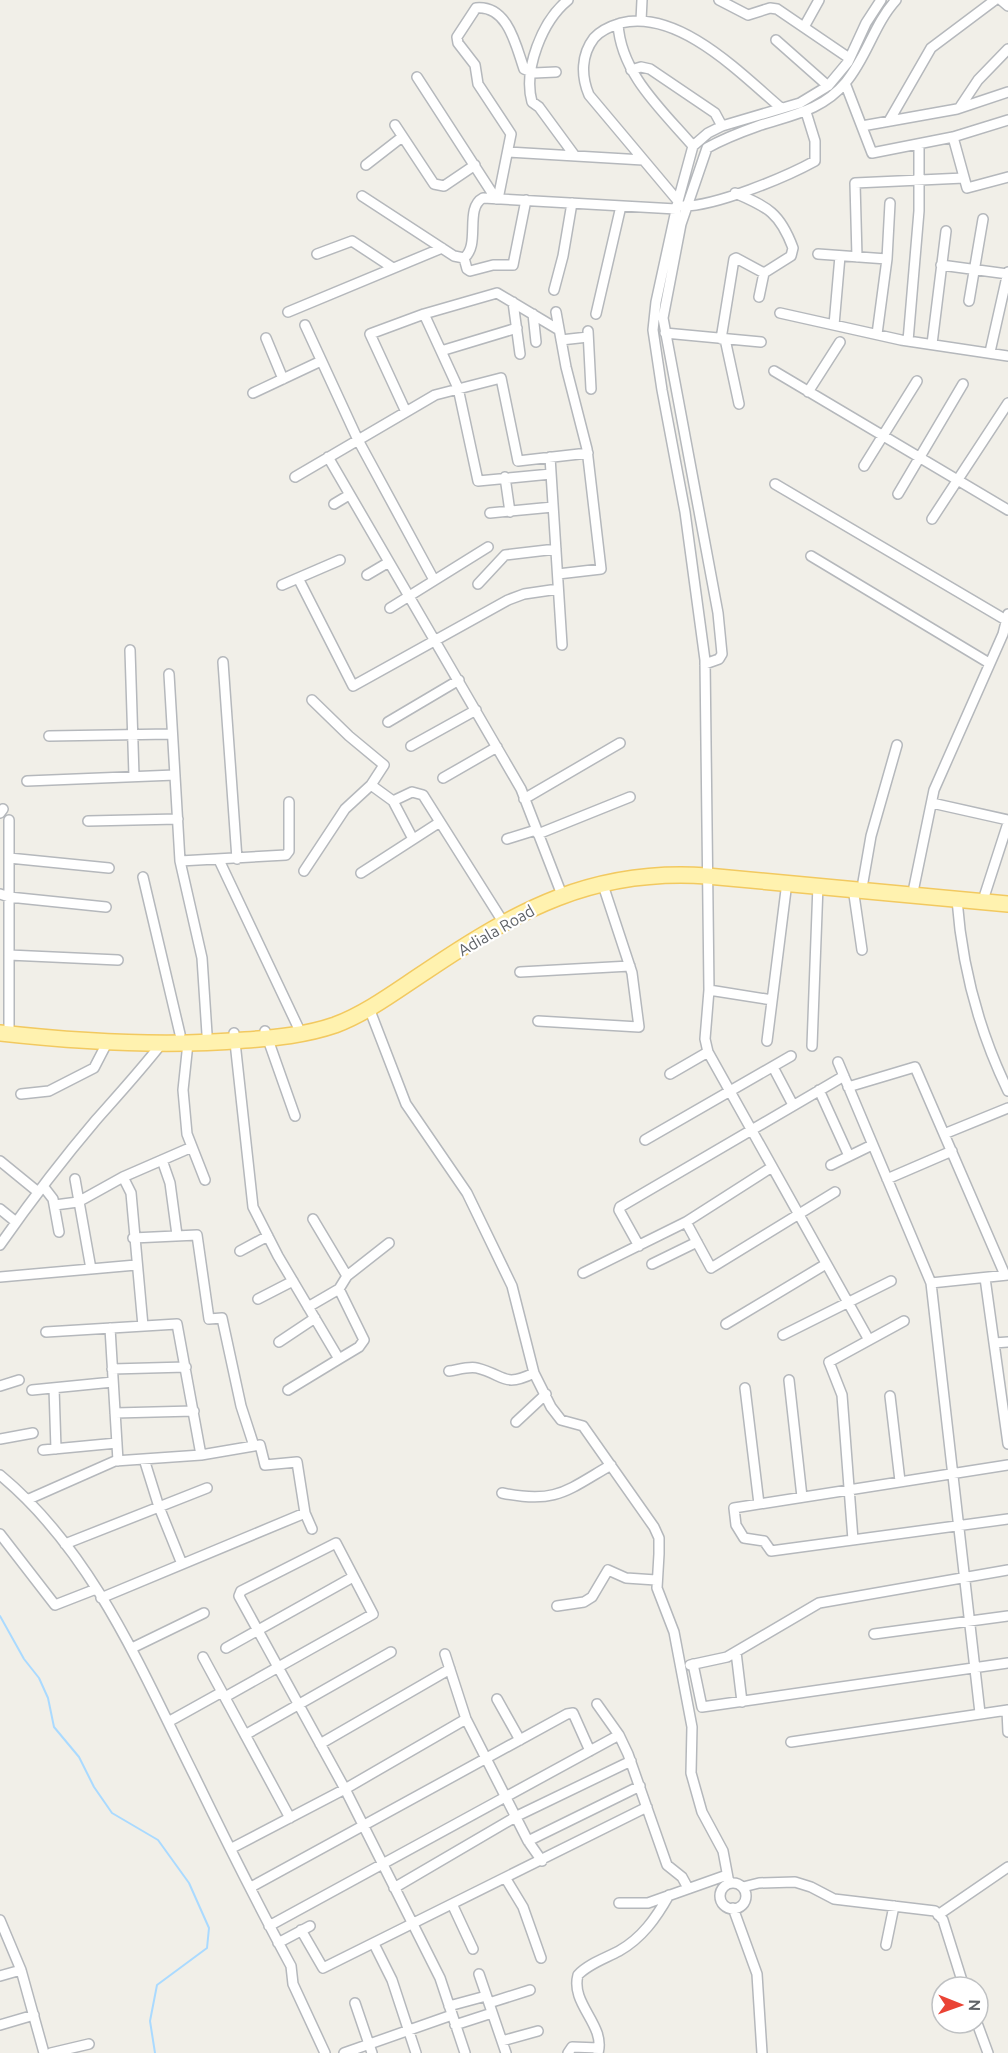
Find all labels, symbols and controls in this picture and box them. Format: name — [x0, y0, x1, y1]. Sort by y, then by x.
street label: Adiala Road — [455, 901, 537, 959]
north arrow — [930, 1975, 990, 2035]
text: N — [966, 1999, 984, 2011]

